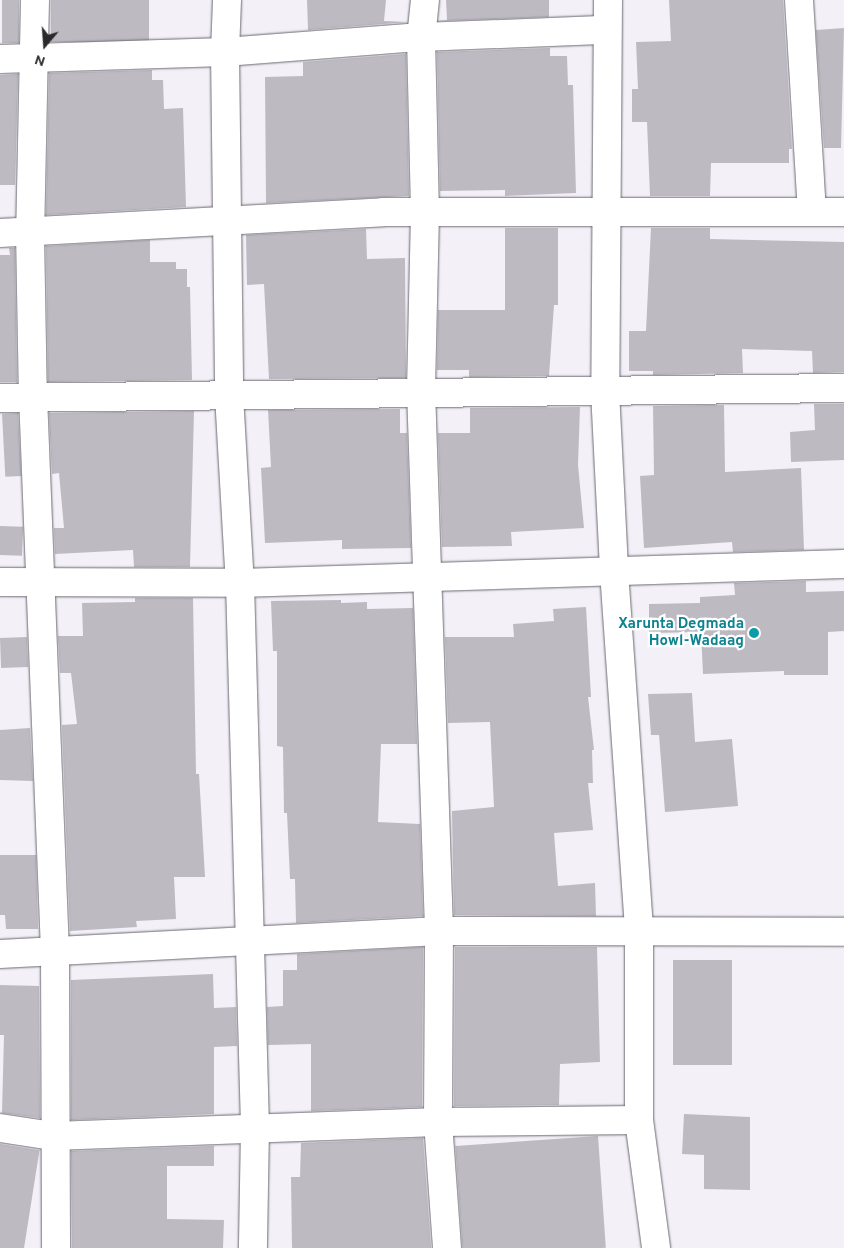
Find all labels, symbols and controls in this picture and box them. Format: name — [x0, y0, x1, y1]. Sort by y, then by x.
north arrow — [20, 20, 70, 70]
text: N — [33, 50, 48, 69]
place label: Xarunta Degmada Howl-Wadaag — [618, 615, 744, 650]
marker: Xarunta Degmada Howl-Wadaag — [748, 627, 760, 639]

